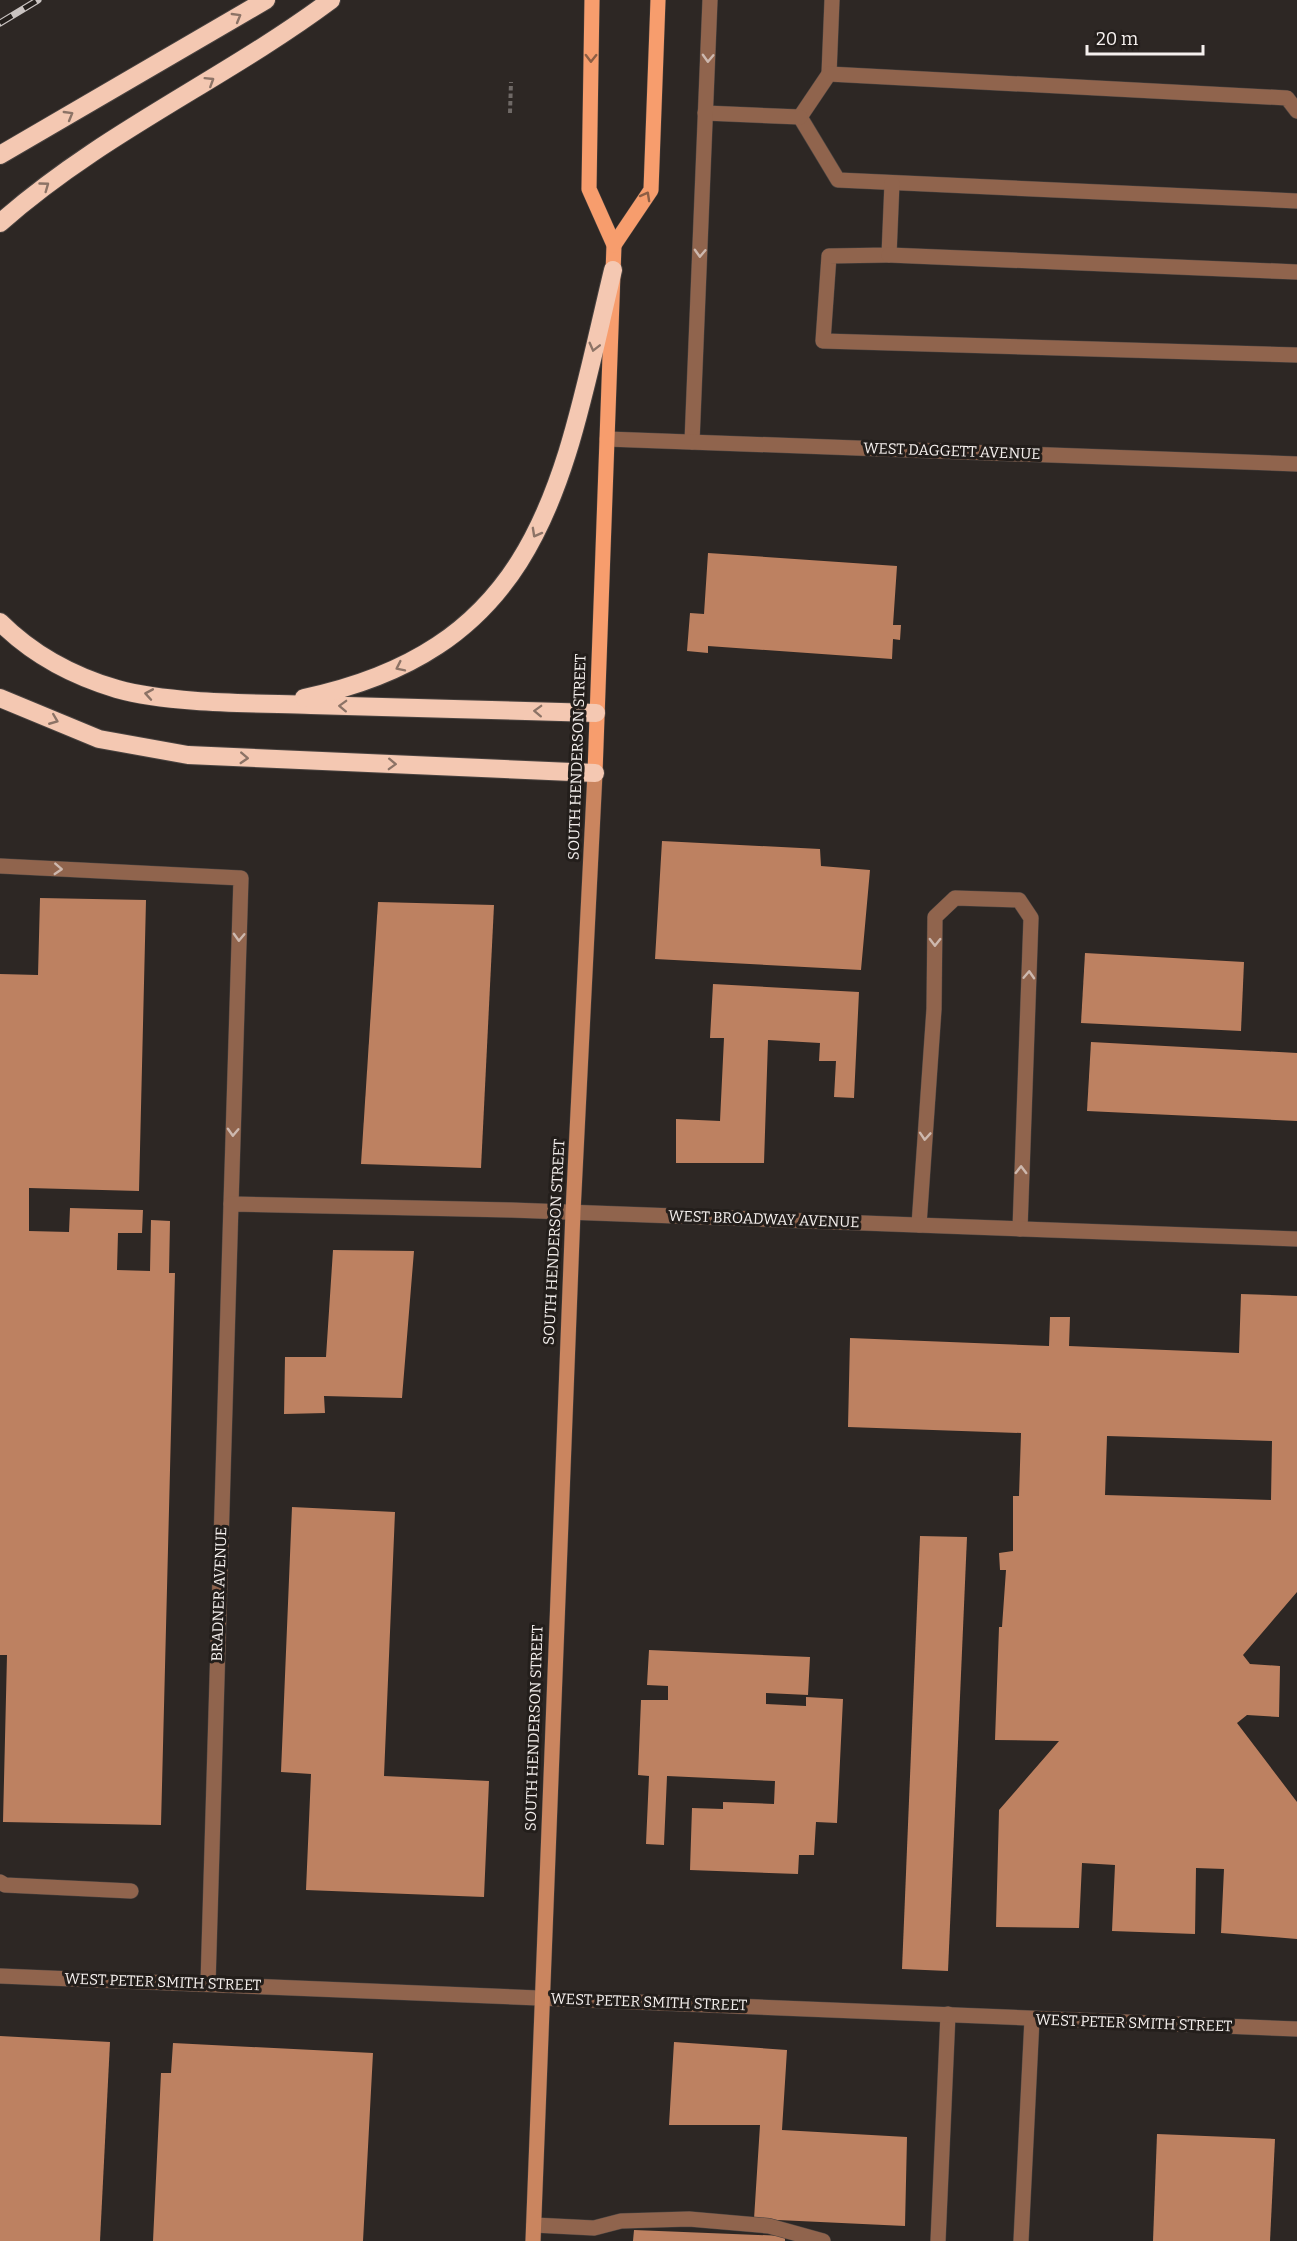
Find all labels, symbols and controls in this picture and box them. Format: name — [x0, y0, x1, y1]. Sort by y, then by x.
one-way arrow — [231, 13, 241, 24]
scale bar — [1087, 18, 1202, 56]
text: 20 m — [1096, 28, 1138, 50]
one-way arrow — [585, 54, 598, 63]
one-way arrow — [701, 54, 714, 63]
one-way arrow — [204, 76, 214, 88]
one-way arrow — [63, 111, 73, 122]
one-way arrow — [39, 182, 50, 193]
one-way arrow — [639, 192, 650, 202]
one-way arrow — [694, 249, 706, 258]
one-way arrow — [589, 342, 602, 352]
street label: WEST DAGGETT AVENUE — [863, 439, 1041, 463]
one-way arrow — [532, 527, 543, 537]
street label: SOUTH HENDERSON STREET — [564, 653, 590, 860]
one-way arrow — [396, 660, 407, 672]
one-way arrow — [144, 689, 153, 701]
one-way arrow — [339, 700, 348, 712]
one-way arrow — [534, 705, 543, 718]
one-way arrow — [48, 713, 59, 725]
one-way arrow — [239, 751, 248, 764]
one-way arrow — [387, 758, 396, 771]
one-way arrow — [54, 862, 63, 875]
one-way arrow — [233, 932, 246, 941]
one-way arrow — [929, 937, 941, 946]
one-way arrow — [1023, 971, 1036, 980]
one-way arrow — [227, 1127, 240, 1136]
one-way arrow — [918, 1132, 931, 1141]
street label: SOUTH HENDERSON STREET — [540, 1138, 568, 1346]
one-way arrow — [1015, 1166, 1028, 1175]
street label: WEST BROADWAY AVENUE — [668, 1207, 860, 1231]
street label: BRADNER AVENUE — [208, 1526, 230, 1662]
street label: SOUTH HENDERSON STREET — [521, 1624, 547, 1831]
street label: WEST PETER SMITH STREET — [64, 1970, 262, 1994]
street label: WEST PETER SMITH STREET — [550, 1990, 748, 2014]
street label: WEST PETER SMITH STREET — [1035, 2011, 1233, 2035]

